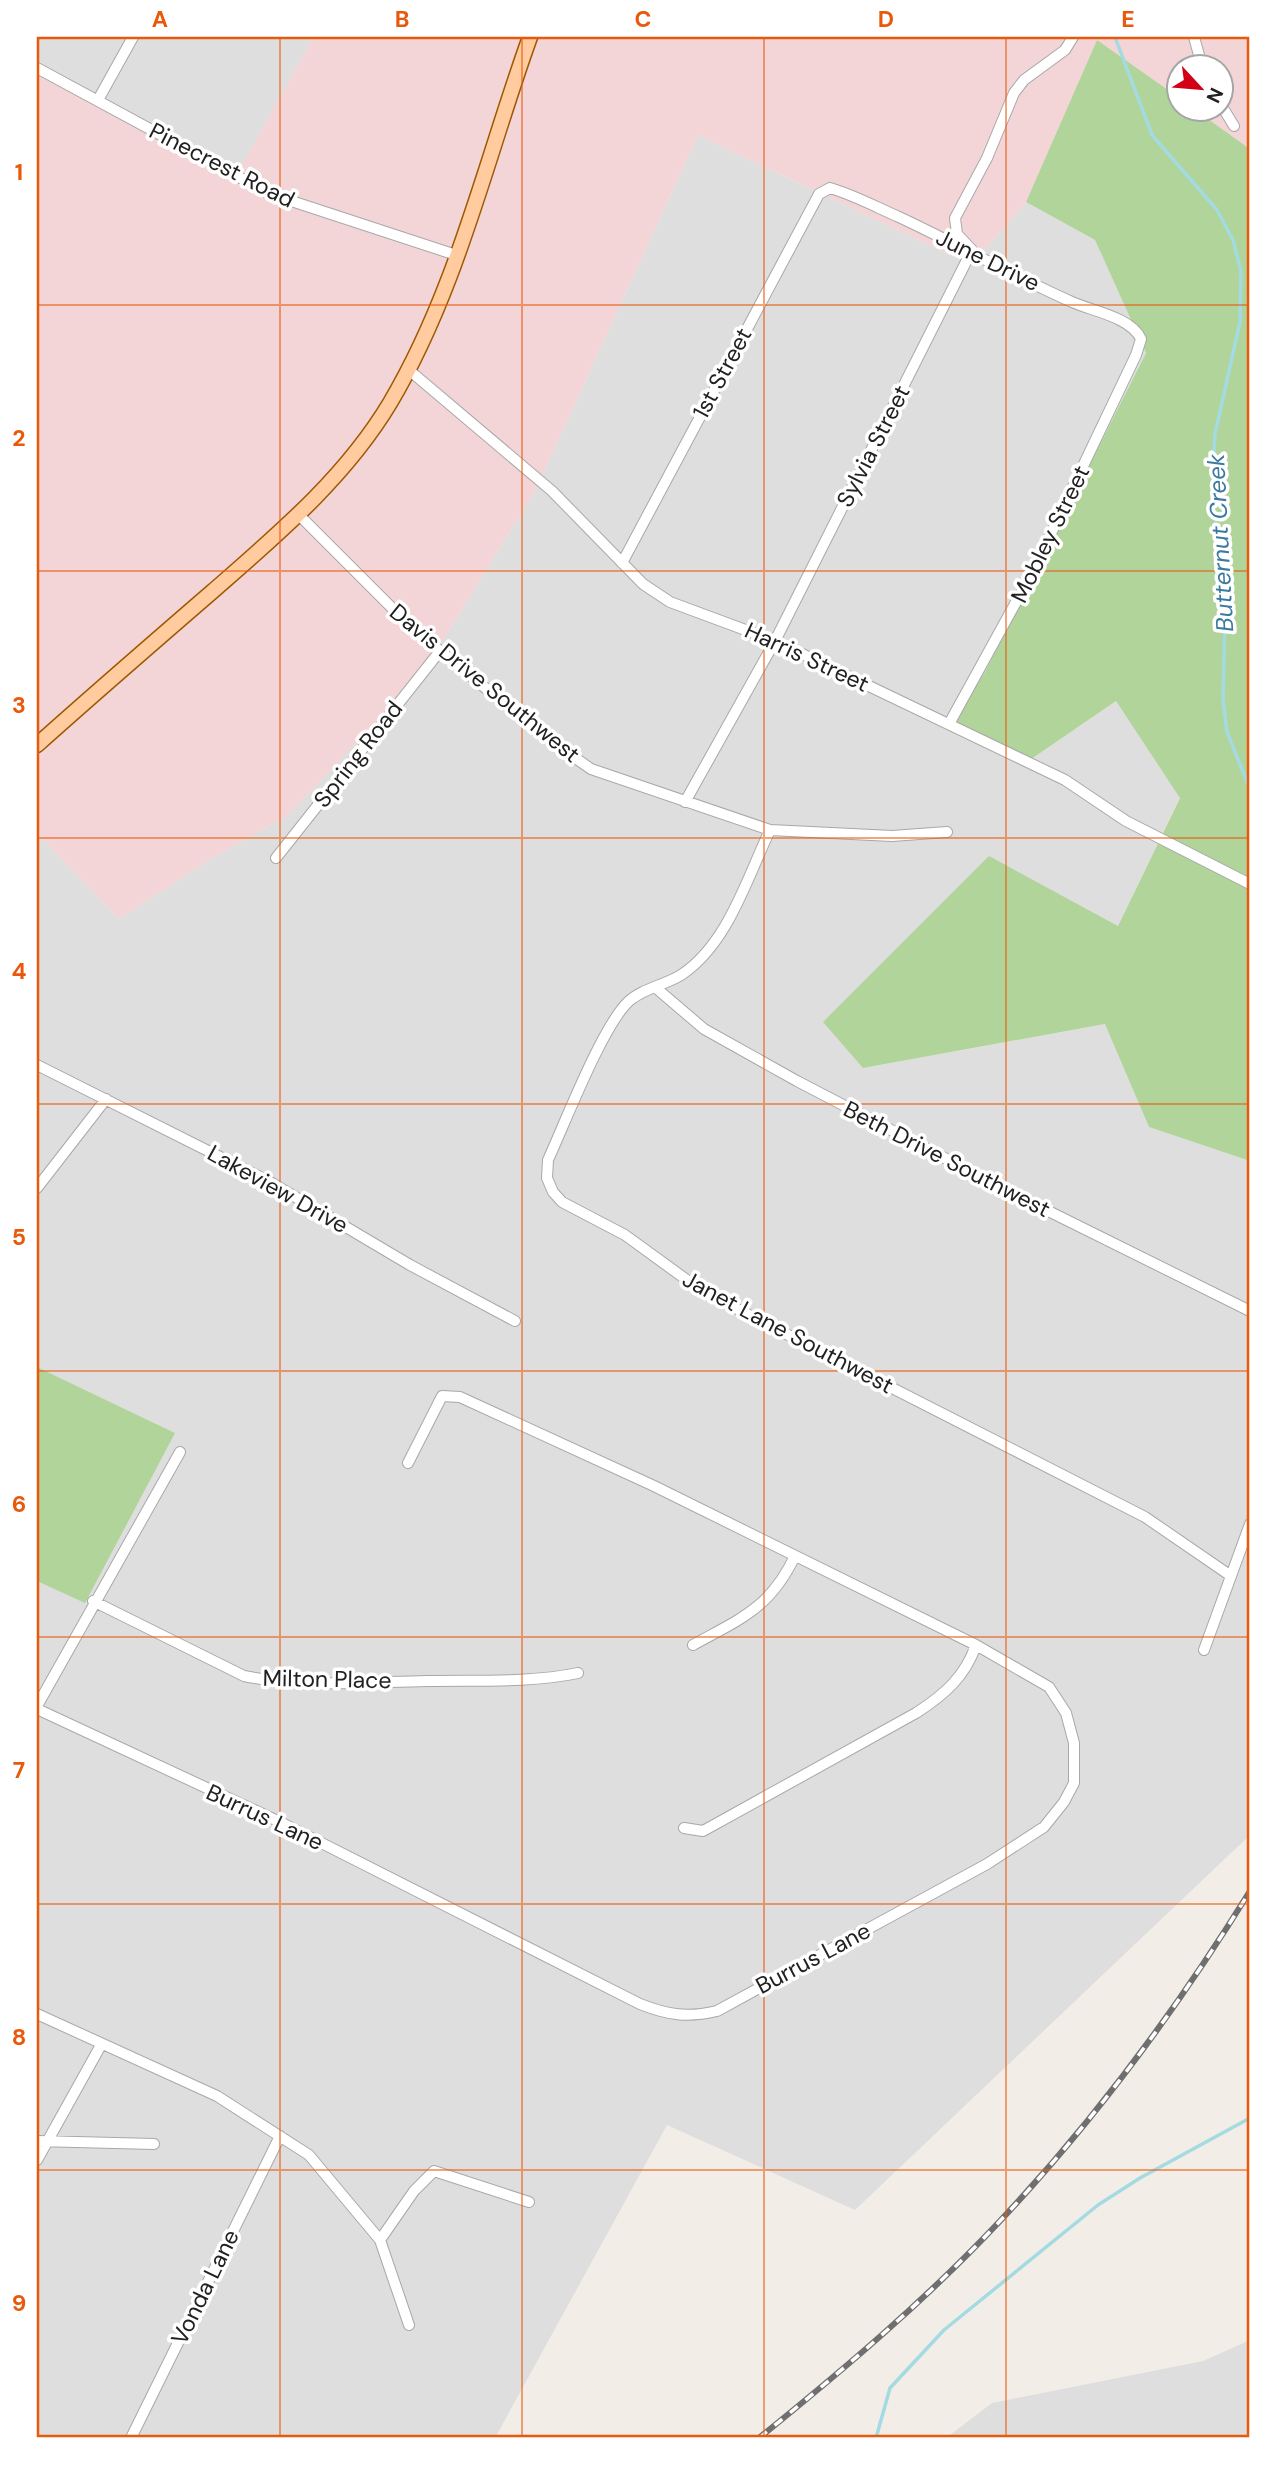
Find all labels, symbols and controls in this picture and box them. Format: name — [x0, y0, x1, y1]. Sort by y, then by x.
text: A — [152, 4, 168, 34]
text: B — [395, 4, 409, 34]
text: C — [635, 4, 651, 34]
text: D — [878, 4, 894, 34]
text: E — [1121, 4, 1135, 34]
north arrow — [1164, 52, 1234, 122]
text: N — [1201, 84, 1229, 107]
street label: Pinecrest Road — [144, 116, 300, 214]
text: 1 — [15, 157, 23, 187]
street label: June Drive — [931, 222, 1045, 298]
street label: 1st Street — [686, 322, 758, 424]
street label: Sylvia Street — [830, 380, 916, 512]
text: 2 — [12, 423, 26, 453]
water label: Butternut Creek — [1200, 453, 1240, 633]
street label: Mobley Street — [1004, 460, 1096, 608]
street label: Davis Drive Southwest — [384, 597, 586, 769]
street label: Harris Street — [740, 615, 874, 699]
text: 3 — [12, 690, 26, 720]
street label: Spring Road — [307, 695, 409, 813]
text: 4 — [12, 956, 27, 986]
street label: Beth Drive Southwest — [839, 1094, 1055, 1224]
street label: Lakeview Drive — [202, 1138, 354, 1240]
text: 5 — [12, 1222, 26, 1252]
street label: Janet Lane Southwest — [677, 1264, 899, 1400]
text: 6 — [12, 1489, 26, 1519]
street label: Milton Place — [262, 1663, 392, 1695]
text: 7 — [13, 1755, 25, 1785]
street label: Burrus Lane — [202, 1777, 328, 1857]
street label: Burrus Lane — [750, 1915, 876, 2001]
text: 8 — [12, 2022, 26, 2052]
street label: Vonda Lane — [164, 2224, 246, 2350]
text: 9 — [12, 2288, 26, 2318]

